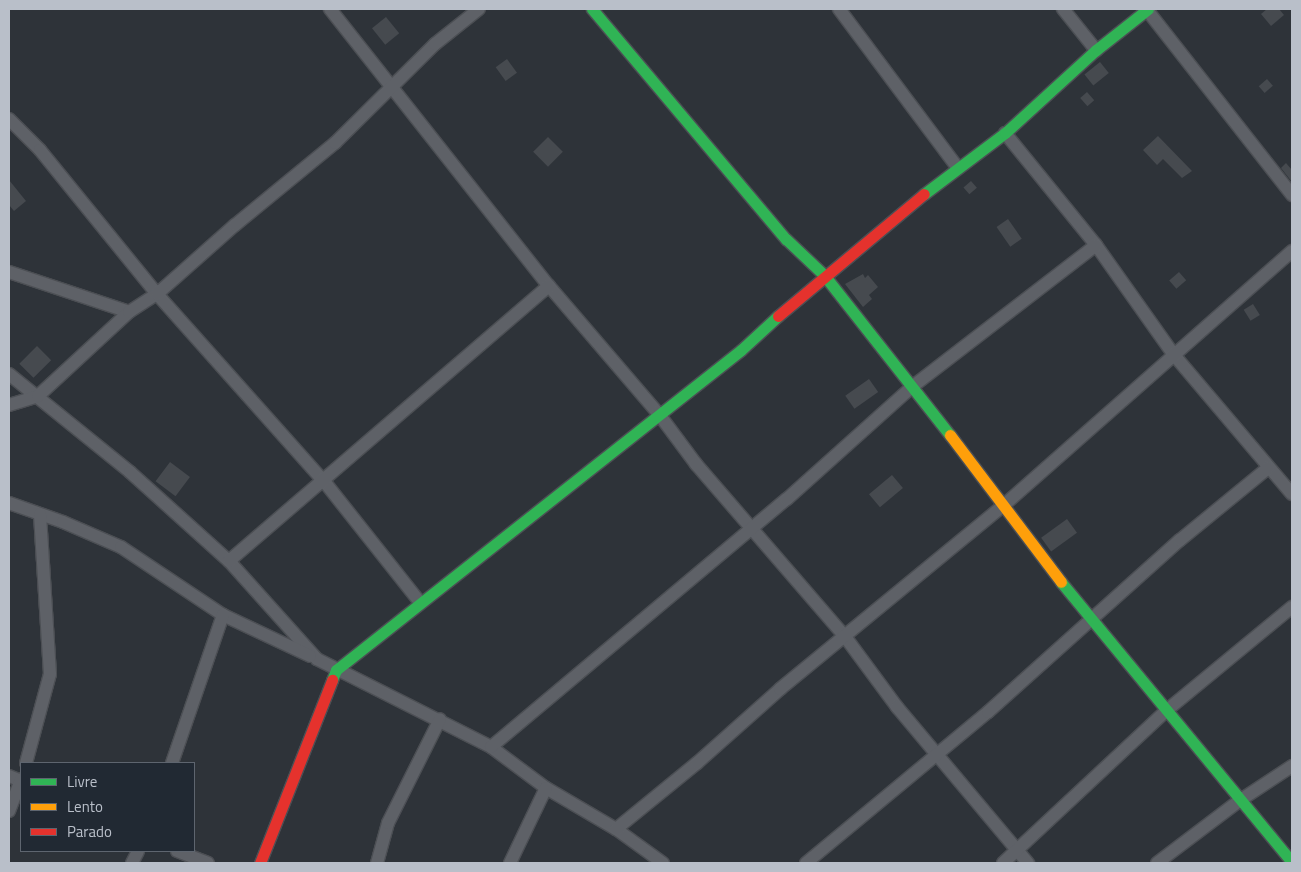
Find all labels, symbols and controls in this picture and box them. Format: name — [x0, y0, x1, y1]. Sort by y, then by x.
legend — [20, 762, 195, 852]
text: Livre — [67, 770, 97, 793]
text: Lento — [67, 795, 103, 818]
text: Parado — [67, 820, 112, 843]

